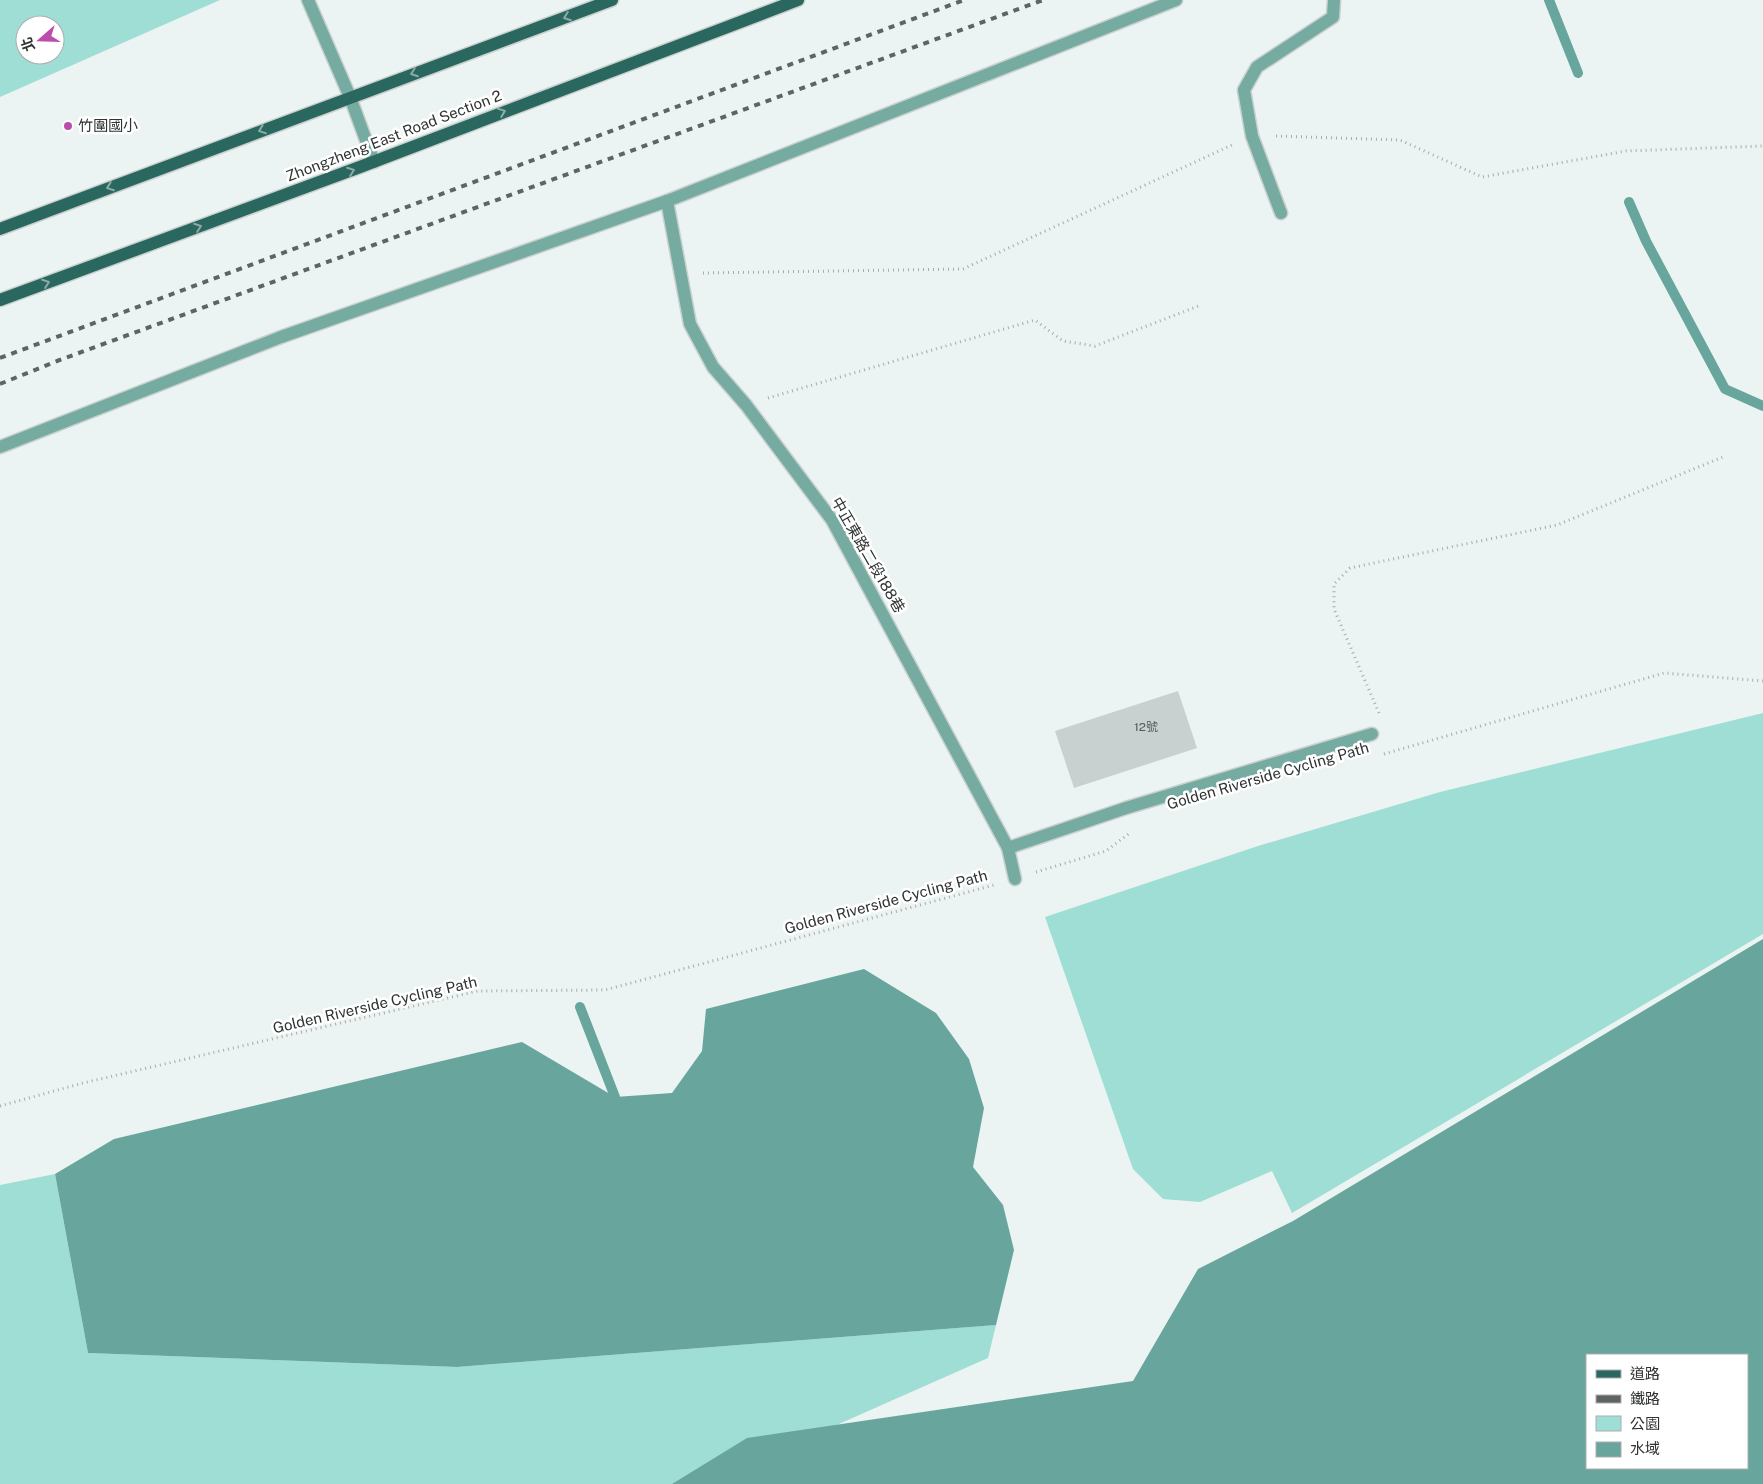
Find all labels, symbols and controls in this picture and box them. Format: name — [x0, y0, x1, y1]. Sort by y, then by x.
one-way arrow — [563, 11, 571, 21]
north arrow — [15, 15, 65, 65]
text: 北 — [18, 35, 38, 54]
one-way arrow — [410, 67, 419, 77]
street label: Zhongzheng East Road Section 2 — [284, 86, 504, 185]
one-way arrow — [498, 108, 506, 118]
place label: 竹圍國小 — [78, 117, 138, 134]
marker: 竹圍國小 — [62, 120, 74, 132]
one-way arrow — [258, 124, 267, 134]
one-way arrow — [346, 167, 354, 177]
one-way arrow — [106, 181, 115, 191]
one-way arrow — [193, 223, 202, 233]
one-way arrow — [41, 279, 50, 289]
street label: 中正東路二段188巷 — [828, 494, 908, 615]
house number: 12號 — [1134, 720, 1158, 734]
street label: Golden Riverside Cycling Path — [1165, 739, 1371, 813]
street label: Golden Riverside Cycling Path — [783, 866, 989, 937]
street label: Golden Riverside Cycling Path — [271, 973, 479, 1036]
legend — [1586, 1354, 1748, 1469]
text: 道路 — [1630, 1365, 1660, 1382]
text: 鐵路 — [1630, 1390, 1660, 1407]
text: 公園 — [1630, 1415, 1660, 1432]
text: 水域 — [1630, 1440, 1660, 1457]

